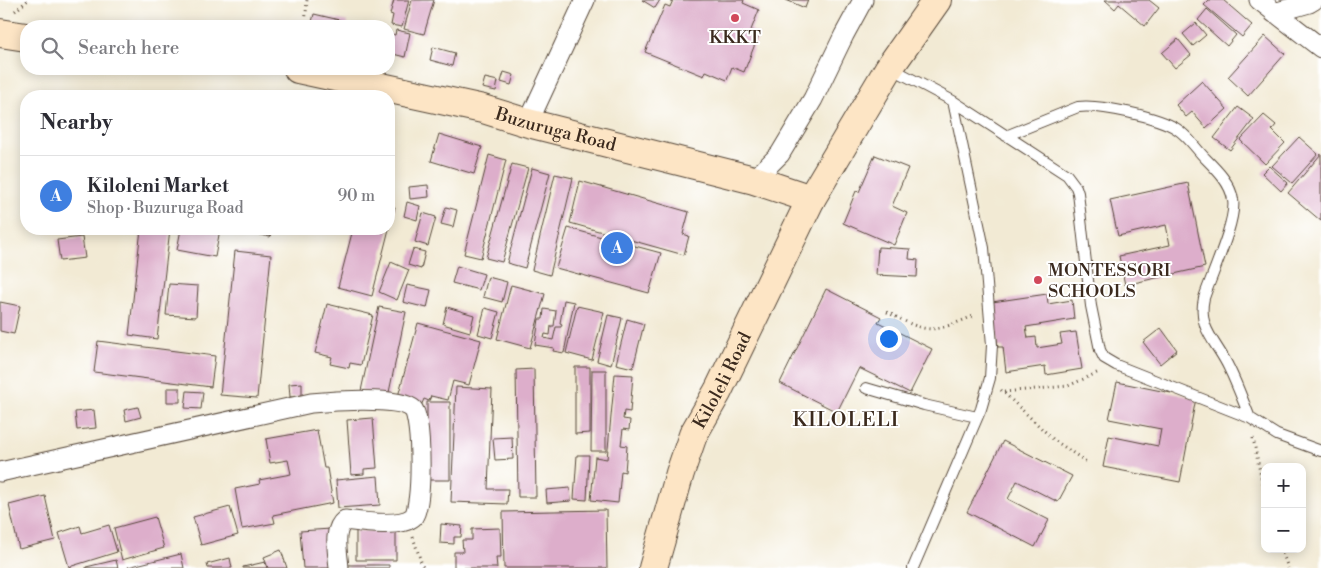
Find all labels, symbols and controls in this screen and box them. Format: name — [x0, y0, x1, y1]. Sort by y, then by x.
marker: KKKT — [729, 12, 741, 24]
search box — [20, 20, 395, 75]
place label: KKKT — [709, 26, 761, 49]
icon: search — [38, 34, 66, 62]
text: Search here — [78, 36, 179, 60]
street label: Buzuruga Road — [492, 102, 620, 157]
text: Nearby — [40, 110, 113, 136]
text: Kiloleni Market — [87, 174, 229, 198]
text: A — [50, 186, 62, 206]
text: 90 m — [337, 186, 375, 206]
text: Shop · Buzuruga Road — [87, 198, 244, 218]
pin: A — [601, 229, 633, 267]
place label: MONTESSORI SCHOOLS — [1048, 259, 1171, 303]
marker: MONTESSORI SCHOOLS — [1032, 274, 1044, 286]
your location — [876, 326, 902, 352]
street label: Kiloleli Road — [688, 327, 757, 433]
district label: KILOLELI — [793, 408, 899, 433]
map controls — [1261, 463, 1306, 553]
button: + — [1261, 463, 1306, 508]
button: − — [1261, 508, 1306, 553]

